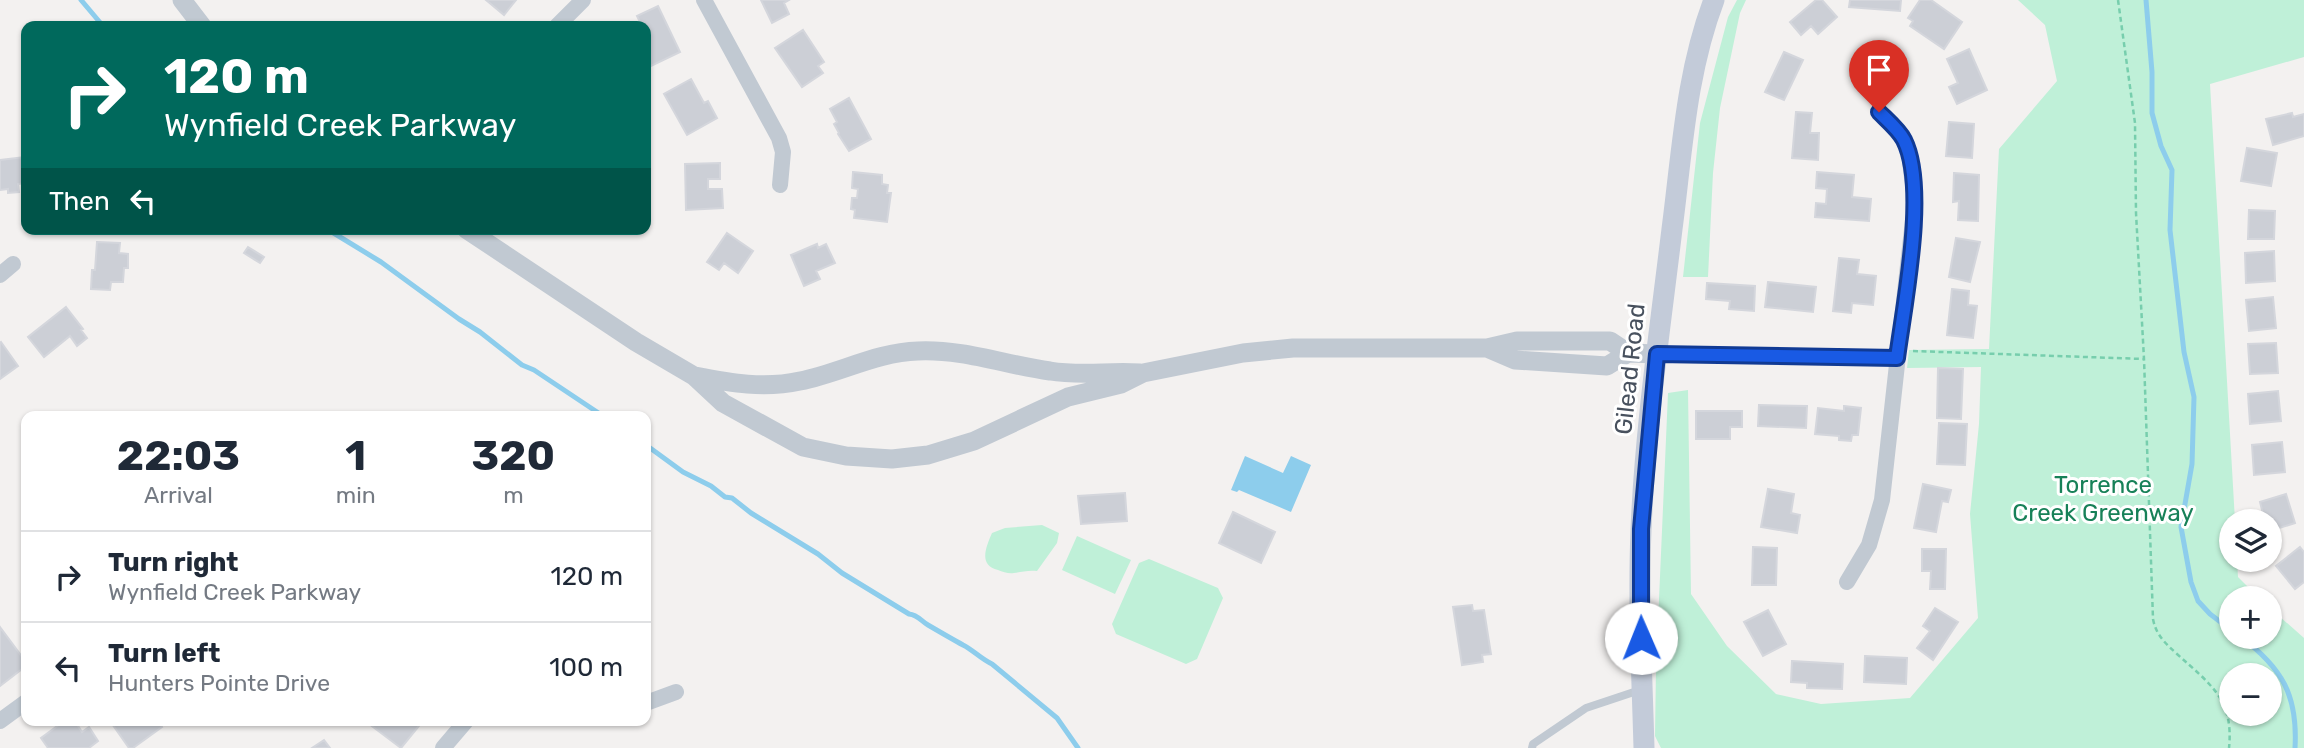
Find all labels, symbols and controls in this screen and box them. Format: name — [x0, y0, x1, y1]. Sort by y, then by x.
pin — [1849, 40, 1909, 112]
text: 120 m — [164, 47, 309, 105]
icon: right — [49, 49, 140, 140]
icon: arrive — [1860, 51, 1898, 89]
text: Wynfield Creek Parkway — [164, 106, 516, 144]
icon: left — [124, 182, 162, 220]
text: Then — [49, 186, 110, 217]
street label: Gilead Road — [1609, 302, 1651, 436]
text: 22:03 — [117, 431, 240, 481]
text: 1 — [345, 431, 366, 481]
text: 320 — [472, 431, 555, 481]
park label: Torrence Creek Greenway — [2012, 471, 2194, 527]
text: Arrival — [144, 481, 213, 509]
text: min — [336, 481, 376, 509]
text: m — [503, 481, 524, 509]
map controls — [2219, 509, 2282, 726]
button: layers — [2219, 509, 2282, 572]
text: Turn right — [108, 547, 238, 578]
icon: right — [49, 558, 87, 596]
text: 120 m — [551, 561, 623, 592]
text: Wynfield Creek Parkway — [108, 578, 361, 606]
button: + — [2219, 586, 2282, 649]
position arrow — [1604, 601, 1678, 675]
text: Turn left — [108, 638, 220, 669]
icon: left — [49, 649, 87, 687]
text: 100 m — [549, 652, 623, 683]
button: − — [2219, 663, 2282, 726]
text: Hunters Pointe Drive — [108, 669, 330, 697]

